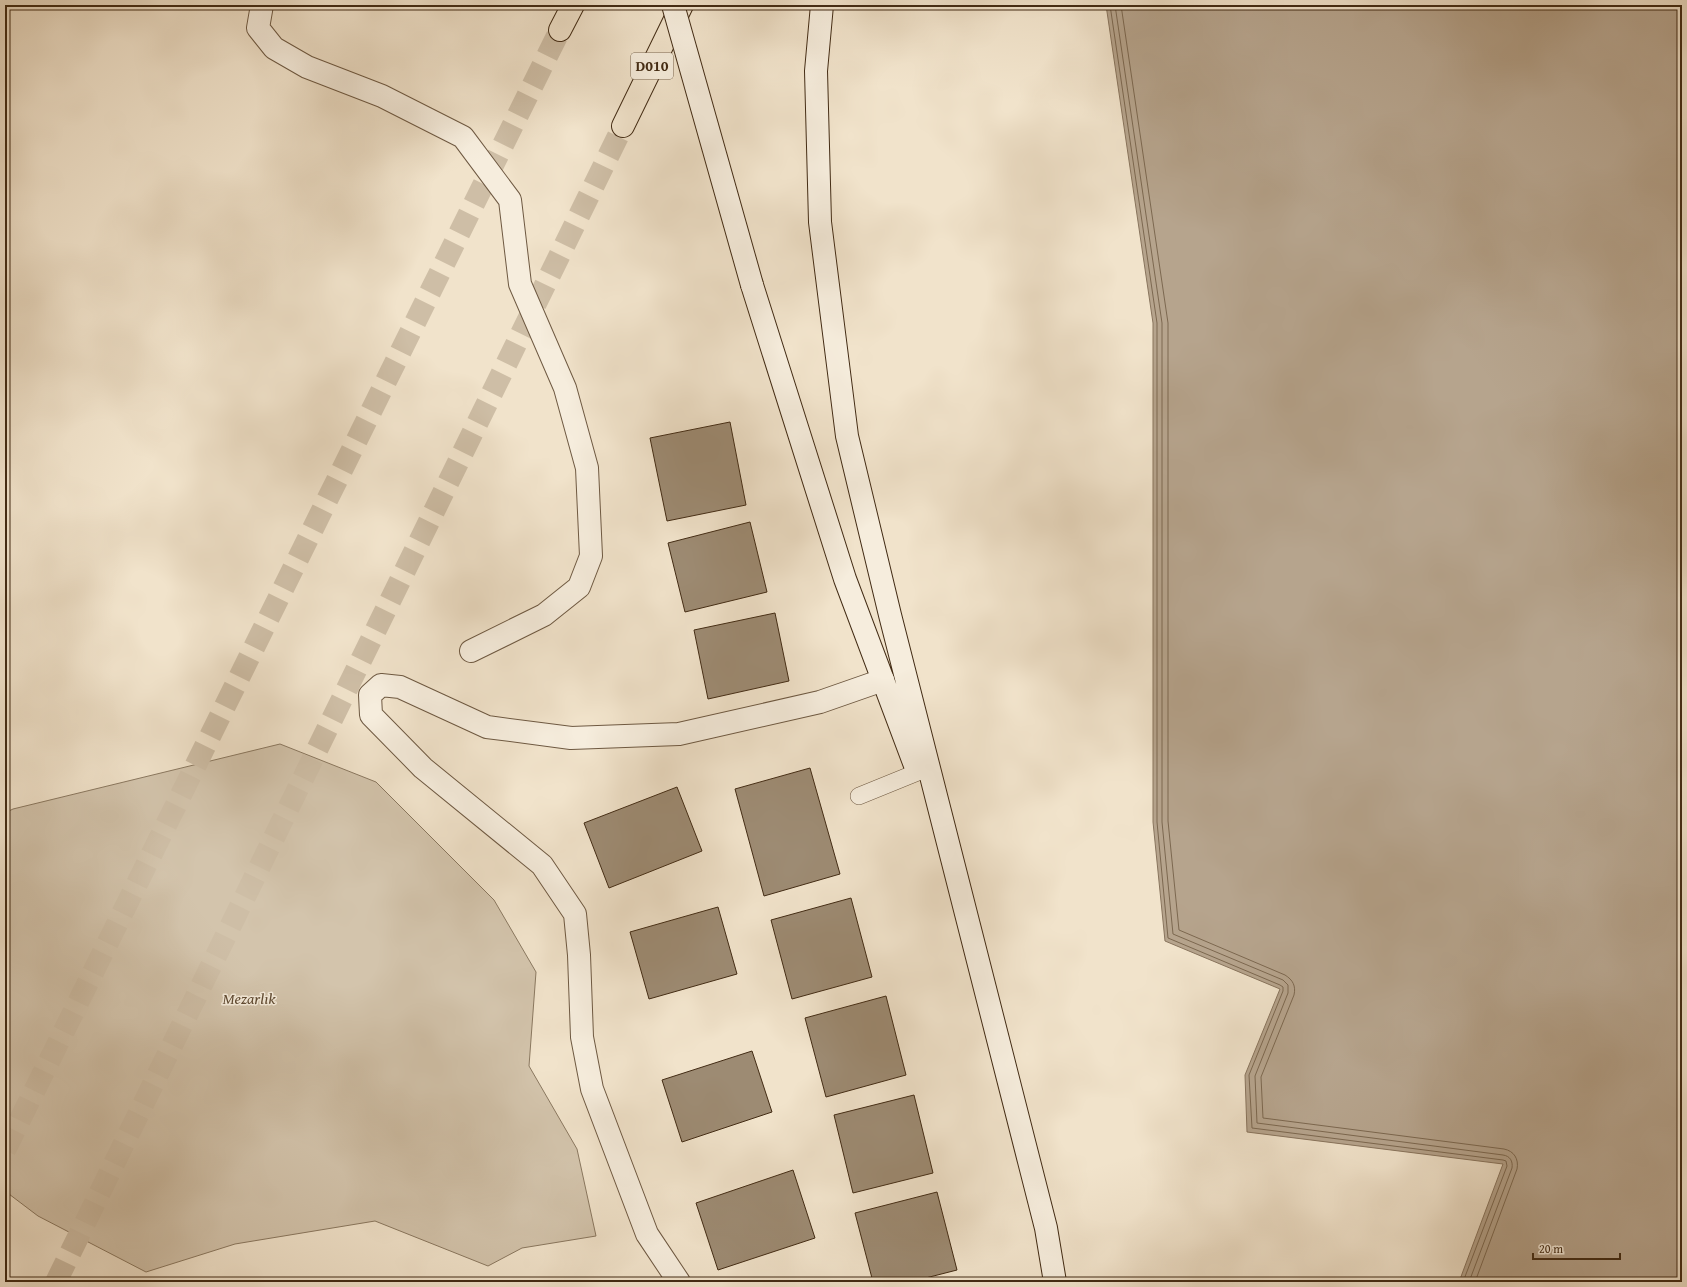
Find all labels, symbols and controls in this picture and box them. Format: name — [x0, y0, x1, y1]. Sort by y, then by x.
road number: D010 — [631, 53, 673, 79]
park label: Mezarlık — [222, 986, 276, 1010]
scale bar — [1533, 1235, 1620, 1261]
text: 20 m — [1539, 1240, 1563, 1257]

